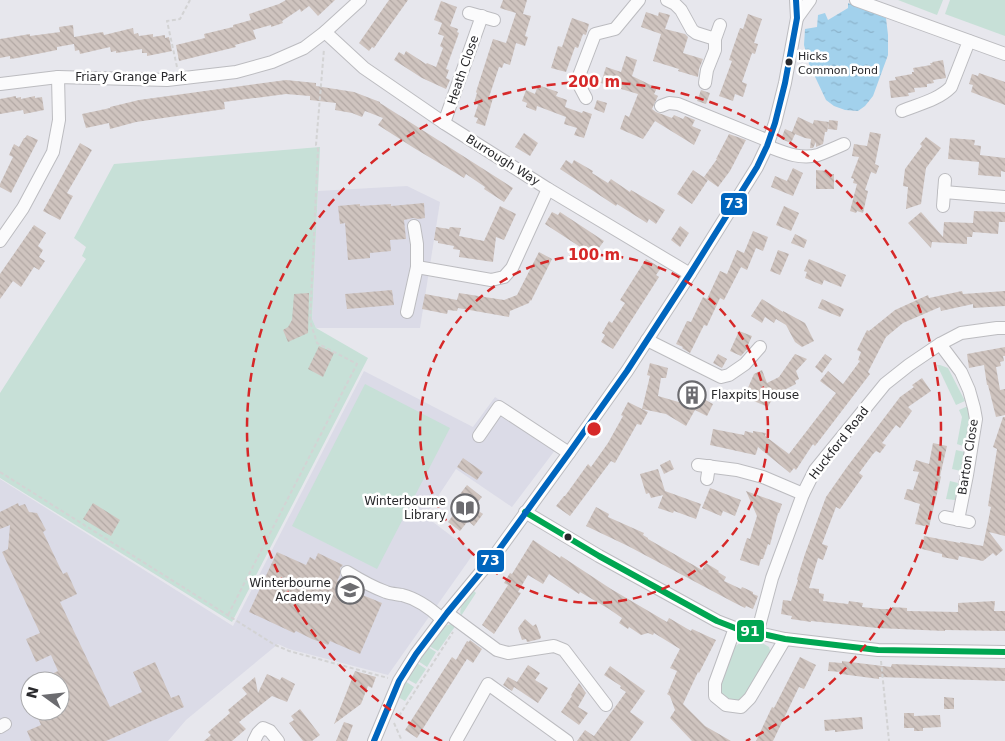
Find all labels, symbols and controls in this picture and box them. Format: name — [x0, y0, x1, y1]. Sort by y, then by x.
street label: Heath Close — [445, 33, 481, 107]
place label: Hicks Common Pond — [798, 50, 878, 77]
marker: Hicks Common Pond — [784, 57, 794, 67]
street label: Friary Grange Park — [75, 70, 187, 84]
text: 200 m — [568, 73, 620, 91]
street label: Burrough Way — [463, 132, 543, 188]
line badge: 73 — [720, 192, 748, 216]
text: 73 — [724, 195, 744, 211]
text: 100 m — [568, 246, 620, 264]
building icon: Flaxpits House — [677, 380, 707, 410]
place label: Flaxpits House — [711, 388, 799, 402]
street label: Huckford Road — [806, 404, 872, 482]
street label: Barton Close — [955, 418, 981, 496]
centre of rings — [585, 420, 603, 438]
library icon: Winterbourne Library — [450, 493, 480, 523]
place label: Winterbourne Library — [364, 494, 446, 522]
unlabelled marker — [563, 532, 573, 542]
line badge: 73 — [476, 549, 505, 573]
text: 73 — [480, 552, 500, 568]
school or university icon: Winterbourne Academy — [335, 575, 365, 605]
place label: Winterbourne Academy — [249, 576, 331, 604]
line badge: 91 — [736, 619, 765, 643]
text: 91 — [740, 623, 760, 639]
north arrow — [20, 671, 70, 721]
text: N — [23, 685, 42, 700]

